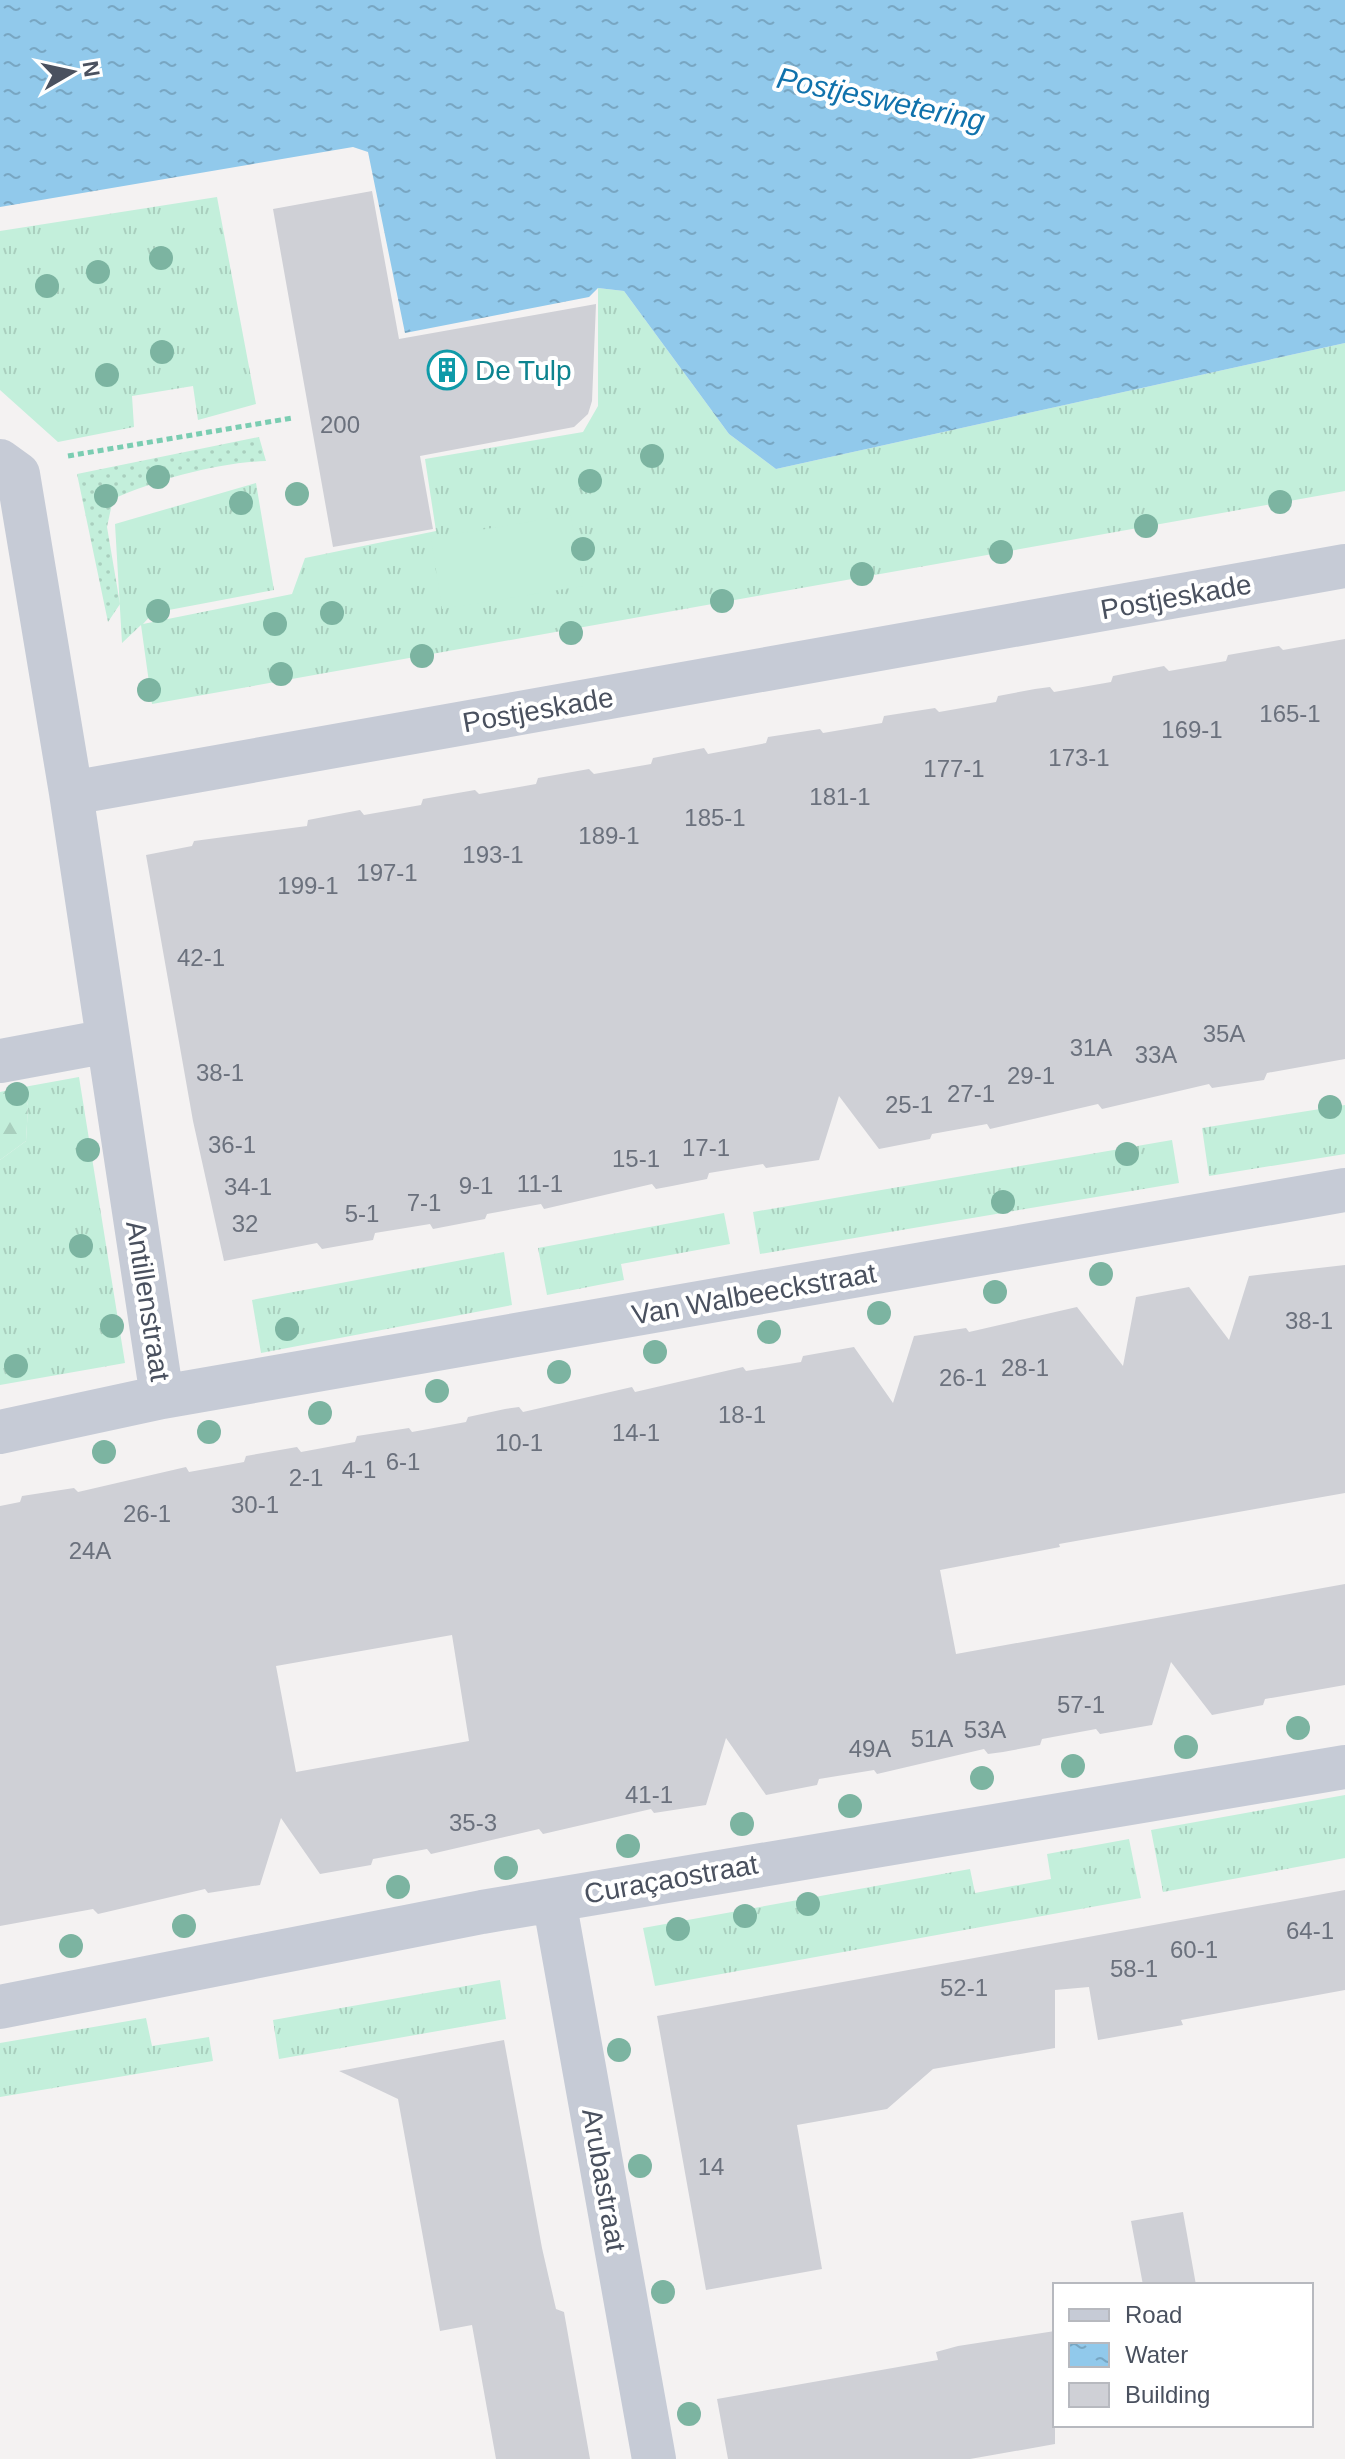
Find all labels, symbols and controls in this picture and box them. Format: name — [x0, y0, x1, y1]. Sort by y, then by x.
north arrow — [32, 32, 112, 112]
text: N — [78, 59, 105, 79]
water label: Postjeswetering — [774, 61, 988, 137]
building icon: De Tulp — [426, 349, 468, 391]
place label: De Tulp — [475, 355, 572, 386]
house number: 200 — [320, 411, 360, 438]
street label: Postjeskade — [1098, 568, 1254, 626]
street label: Postjeskade — [460, 681, 616, 739]
house number: 165-1 — [1259, 700, 1321, 727]
house number: 169-1 — [1161, 716, 1223, 743]
house number: 173-1 — [1048, 744, 1110, 771]
house number: 177-1 — [923, 755, 985, 782]
house number: 181-1 — [809, 783, 871, 810]
house number: 185-1 — [684, 804, 746, 831]
house number: 189-1 — [578, 822, 640, 849]
house number: 193-1 — [462, 841, 524, 868]
house number: 197-1 — [356, 859, 418, 886]
house number: 199-1 — [277, 872, 339, 899]
house number: 42-1 — [177, 944, 225, 971]
house number: 35A — [1203, 1020, 1245, 1047]
house number: 31A — [1070, 1034, 1112, 1061]
house number: 33A — [1135, 1041, 1177, 1068]
house number: 38-1 — [196, 1059, 244, 1086]
house number: 29-1 — [1007, 1062, 1055, 1089]
house number: 27-1 — [947, 1080, 995, 1107]
house number: 25-1 — [885, 1091, 933, 1118]
house number: 36-1 — [208, 1131, 256, 1158]
house number: 17-1 — [682, 1134, 730, 1161]
house number: 15-1 — [612, 1145, 660, 1172]
house number: 11-1 — [517, 1170, 563, 1197]
house number: 9-1 — [459, 1172, 493, 1199]
house number: 34-1 — [224, 1173, 272, 1200]
house number: 7-1 — [407, 1189, 441, 1216]
house number: 5-1 — [345, 1200, 379, 1227]
house number: 32 — [232, 1210, 258, 1237]
street label: Antillenstraat — [120, 1219, 176, 1384]
street label: Van Walbeeckstraat — [629, 1257, 879, 1331]
house number: 38-1 — [1285, 1307, 1333, 1334]
house number: 28-1 — [1001, 1354, 1049, 1381]
house number: 26-1 — [939, 1364, 987, 1391]
house number: 18-1 — [718, 1401, 766, 1428]
house number: 14-1 — [612, 1419, 660, 1446]
house number: 10-1 — [495, 1429, 543, 1456]
house number: 6-1 — [386, 1448, 420, 1475]
house number: 4-1 — [342, 1456, 376, 1483]
house number: 2-1 — [289, 1464, 323, 1491]
house number: 30-1 — [231, 1491, 279, 1518]
house number: 26-1 — [123, 1500, 171, 1527]
house number: 24A — [69, 1537, 111, 1564]
house number: 57-1 — [1057, 1691, 1105, 1718]
house number: 53A — [964, 1716, 1006, 1743]
house number: 51A — [911, 1725, 953, 1752]
house number: 49A — [849, 1735, 891, 1762]
house number: 41-1 — [625, 1781, 673, 1808]
house number: 35-3 — [449, 1809, 497, 1836]
street label: Curaçaostraat — [582, 1848, 760, 1910]
house number: 64-1 — [1286, 1917, 1334, 1944]
house number: 60-1 — [1170, 1936, 1218, 1963]
house number: 58-1 — [1110, 1955, 1158, 1982]
house number: 52-1 — [940, 1974, 988, 2001]
street label: Arubastraat — [576, 2106, 632, 2254]
house number: 14 — [698, 2153, 724, 2180]
legend — [1053, 2283, 1313, 2427]
text: Road — [1125, 2301, 1182, 2328]
text: Water — [1125, 2341, 1188, 2368]
text: Building — [1125, 2381, 1210, 2408]

